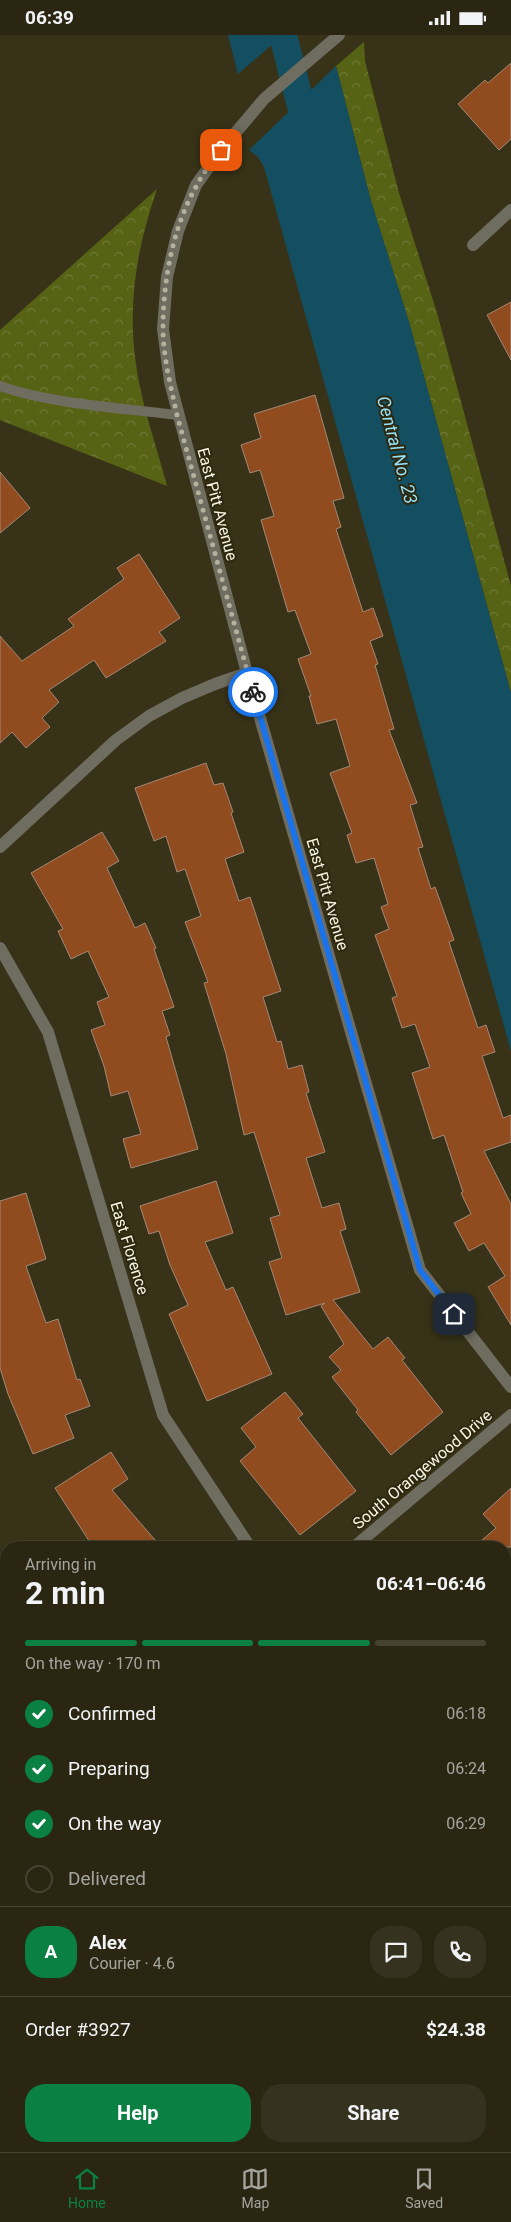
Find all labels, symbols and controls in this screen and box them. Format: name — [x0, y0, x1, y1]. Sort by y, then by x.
text: 06:39 — [25, 6, 74, 29]
pin — [200, 129, 242, 171]
icon: bag — [207, 136, 235, 164]
water label: Central No. 23 — [373, 394, 422, 506]
street label: East Pitt Avenue — [193, 446, 242, 563]
courier — [228, 667, 278, 717]
icon: bike — [239, 678, 267, 706]
street label: East Pitt Avenue — [302, 836, 353, 953]
street label: East Florence — [106, 1199, 153, 1297]
pin — [433, 1293, 475, 1335]
icon: home — [440, 1300, 468, 1328]
street label: South Orangewood Drive — [349, 1406, 496, 1533]
text: Arriving in — [25, 1555, 96, 1574]
text: 06:41–06:46 — [376, 1572, 486, 1595]
text: 2 min — [25, 1574, 105, 1612]
text: On the way · 170 m — [25, 1654, 161, 1673]
icon: check — [25, 1700, 53, 1728]
text: Confirmed — [68, 1702, 156, 1725]
text: 06:18 — [446, 1704, 486, 1723]
icon: check — [25, 1755, 53, 1783]
text: Preparing — [68, 1757, 150, 1780]
text: 06:24 — [446, 1759, 486, 1778]
icon: check — [25, 1810, 53, 1838]
text: On the way — [68, 1812, 161, 1835]
text: 06:29 — [446, 1814, 486, 1833]
text: Delivered — [68, 1867, 146, 1890]
button: chat — [370, 1926, 422, 1978]
button: phone — [434, 1926, 486, 1978]
text: Alex — [89, 1931, 127, 1954]
text: A — [45, 1940, 57, 1963]
text: Courier · 4.6 — [89, 1954, 175, 1973]
text: Order #3927 — [25, 2018, 131, 2041]
text: $24.38 — [426, 2018, 486, 2041]
button: Help — [25, 2084, 251, 2142]
button: Share — [261, 2084, 486, 2142]
tab: Home — [68, 2165, 106, 2211]
tab: Map — [241, 2165, 269, 2211]
tab: Saved — [405, 2165, 443, 2211]

